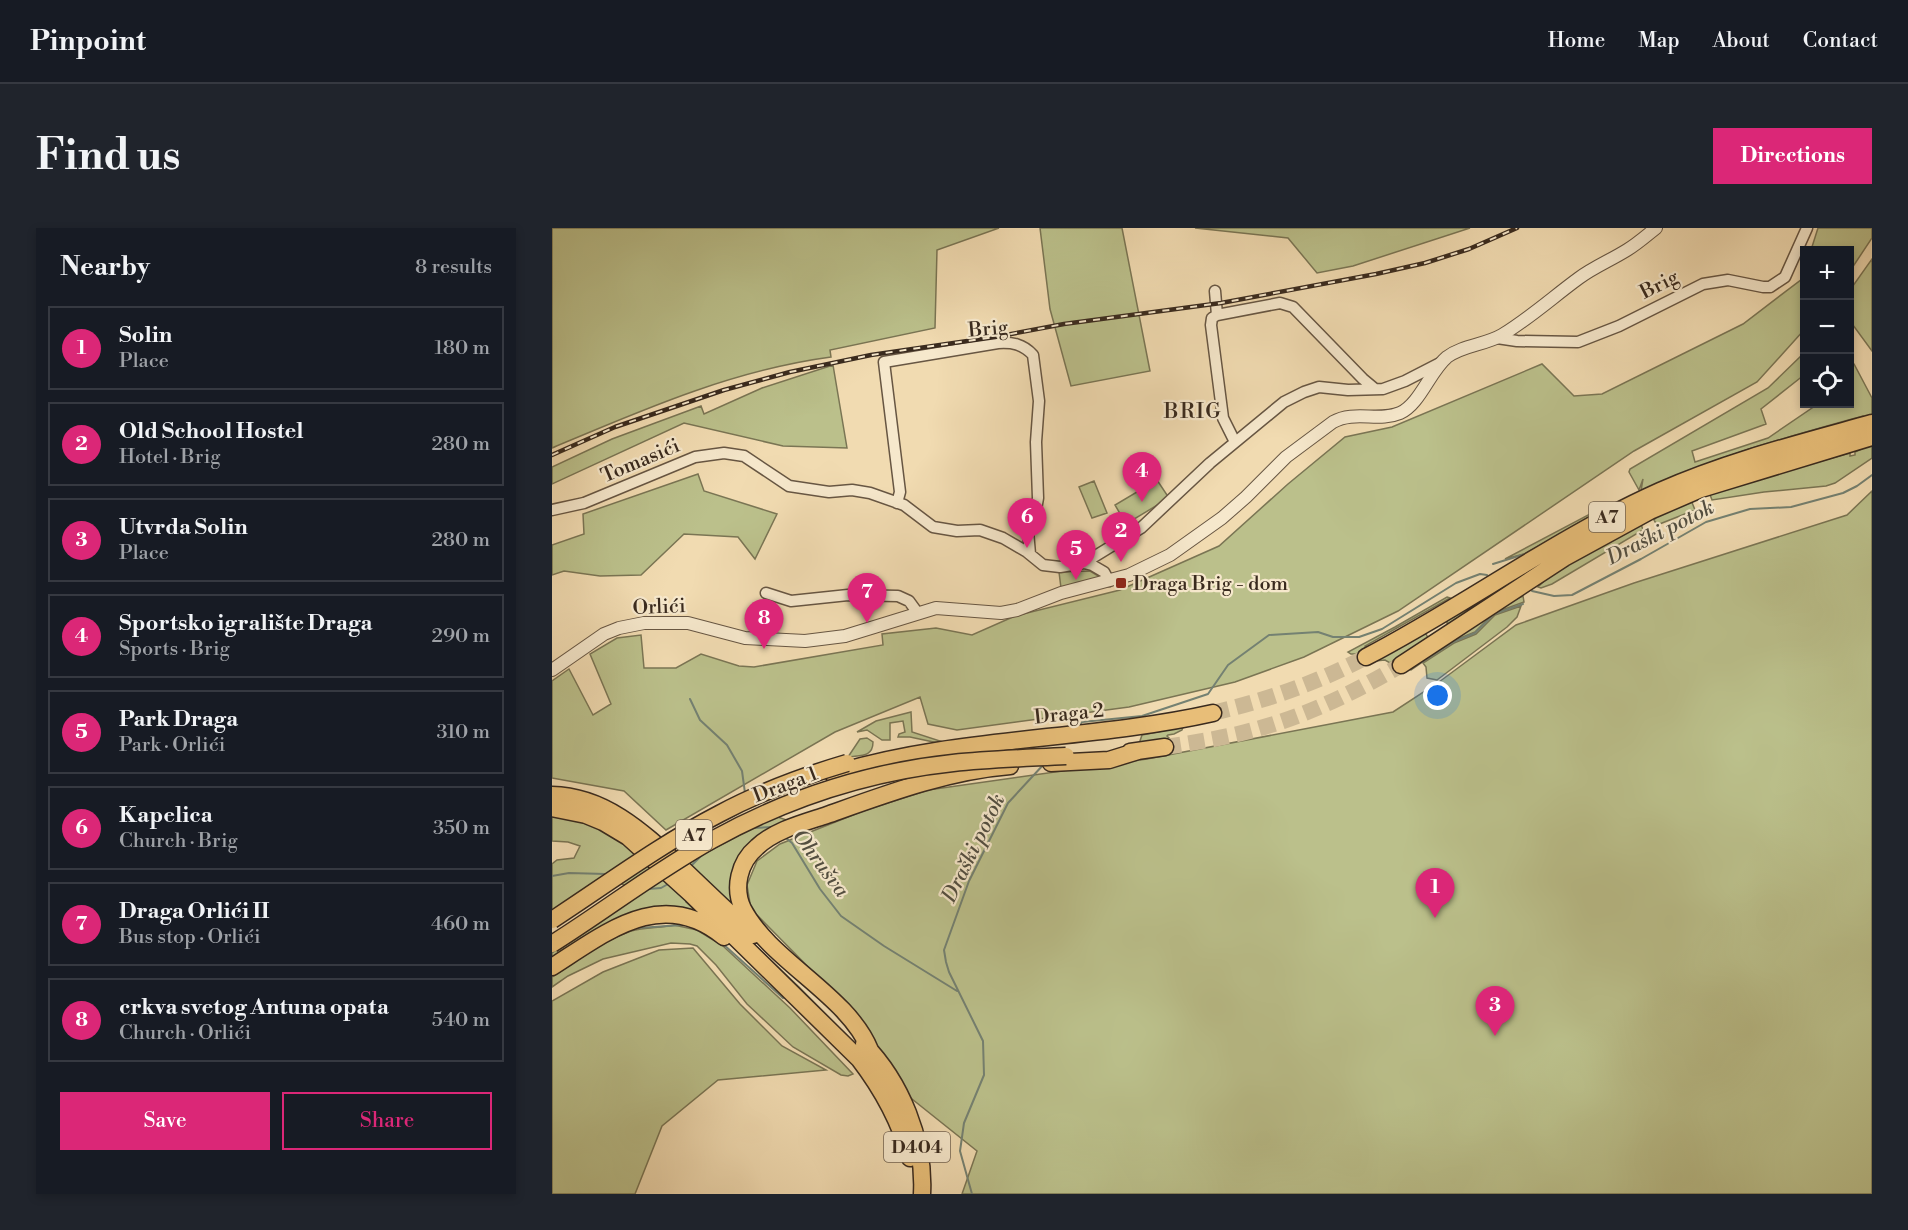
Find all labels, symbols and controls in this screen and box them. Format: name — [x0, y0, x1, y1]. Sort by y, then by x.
text: Pinpoint — [30, 24, 146, 59]
text: Home — [1548, 28, 1605, 54]
text: Map — [1638, 28, 1680, 54]
text: About — [1713, 28, 1770, 54]
text: Contact — [1803, 28, 1878, 54]
button: Directions — [1713, 128, 1872, 184]
text: Find us — [36, 130, 180, 183]
map controls — [1800, 246, 1854, 408]
button: + — [1800, 246, 1854, 300]
text: Nearby — [60, 251, 150, 283]
text: 8 results — [415, 255, 492, 280]
street label: Brig — [1635, 265, 1684, 306]
button: − — [1800, 300, 1854, 354]
street label: Brig — [966, 315, 1010, 344]
text: Solin — [119, 322, 172, 349]
text: 1 — [77, 336, 86, 361]
text: 180 m — [435, 336, 490, 361]
text: Place — [119, 349, 169, 374]
button: locate — [1800, 354, 1854, 408]
district label: BRIG — [1163, 399, 1222, 425]
text: Old School Hostel — [119, 418, 304, 445]
text: 2 — [75, 432, 88, 457]
text: 280 m — [431, 432, 490, 457]
street label: Tomasići — [597, 433, 684, 489]
text: Hotel · Brig — [119, 445, 221, 470]
pin: 4 — [1122, 452, 1162, 502]
water label: Draški potok — [1601, 495, 1719, 572]
pin: 6 — [1008, 498, 1046, 548]
road number: A7 — [1589, 502, 1625, 532]
pin: 2 — [1102, 512, 1140, 562]
text: Utvrda Solin — [119, 514, 248, 541]
text: 3 — [75, 528, 88, 553]
text: 280 m — [431, 528, 490, 553]
pin: 5 — [1056, 530, 1096, 580]
text: Place — [119, 541, 169, 566]
place label: Draga Brig - dom — [1133, 572, 1289, 597]
pin: 7 — [848, 574, 886, 623]
marker: Draga Brig - dom — [1114, 576, 1128, 590]
street label: Orlići — [632, 594, 686, 621]
pin: 8 — [744, 600, 784, 649]
text: Sportsko igralište Draga — [119, 610, 373, 637]
text: 4 — [75, 624, 88, 649]
text: 290 m — [432, 624, 490, 649]
text: Sports · Brig — [119, 637, 230, 662]
your location — [1423, 681, 1452, 710]
street label: Draga 2 — [1033, 698, 1105, 731]
text: Park Draga — [119, 706, 238, 733]
text: 5 — [75, 720, 88, 745]
text: 310 m — [437, 720, 490, 745]
text: Park · Orlići — [119, 733, 225, 758]
street label: Draga 1 — [750, 762, 822, 809]
water label: Draški potok — [936, 790, 1011, 908]
text: Kapelica — [119, 802, 213, 829]
text: 6 — [75, 816, 88, 841]
text: 350 m — [433, 816, 490, 841]
road number: A7 — [676, 820, 712, 850]
water label: Ohrušva — [786, 824, 854, 903]
text: Church · Brig — [119, 829, 238, 854]
pin: 1 — [1416, 868, 1454, 918]
text: Draga Orlići II — [119, 898, 270, 925]
text: 7 — [76, 912, 87, 937]
text: 460 m — [431, 912, 490, 937]
text: Bus stop · Orlići — [119, 925, 261, 950]
pin: 3 — [1476, 986, 1514, 1036]
text: crkva svetog Antuna opata — [119, 994, 389, 1021]
text: 8 — [75, 1008, 88, 1033]
text: 540 m — [432, 1008, 490, 1033]
text: Church · Orlići — [119, 1021, 251, 1046]
button: Save — [60, 1092, 270, 1150]
button: Share — [282, 1092, 492, 1150]
road number: D404 — [884, 1132, 950, 1162]

